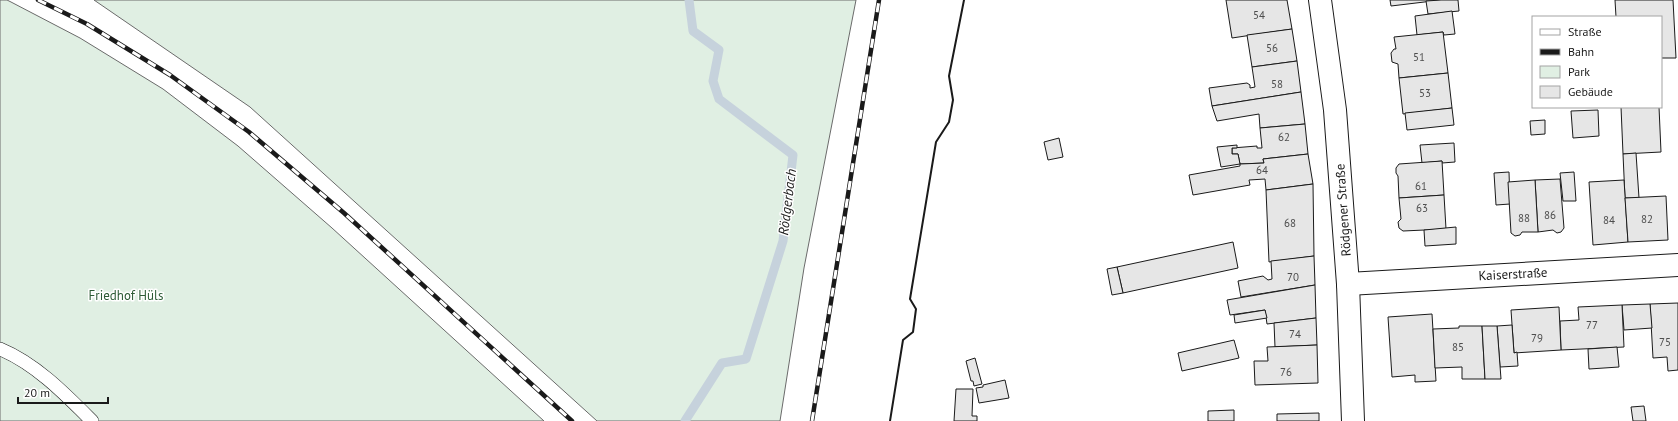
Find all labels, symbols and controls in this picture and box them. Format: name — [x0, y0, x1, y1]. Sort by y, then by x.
house number: 54 — [1253, 8, 1265, 22]
legend — [1532, 16, 1662, 108]
text: Straße — [1568, 24, 1602, 39]
house number: 56 — [1266, 41, 1278, 55]
text: Bahn — [1568, 44, 1594, 59]
house number: 51 — [1413, 50, 1425, 64]
text: Park — [1568, 64, 1590, 79]
house number: 58 — [1271, 77, 1283, 91]
text: Gebäude — [1568, 84, 1613, 99]
house number: 53 — [1419, 86, 1431, 100]
house number: 62 — [1278, 130, 1290, 144]
house number: 64 — [1256, 163, 1268, 177]
street label: Rödgener Straße — [1331, 163, 1355, 257]
water label: Rödgerbach — [774, 168, 800, 236]
house number: 61 — [1415, 179, 1427, 193]
house number: 63 — [1416, 201, 1428, 215]
house number: 86 — [1544, 208, 1556, 222]
house number: 88 — [1518, 211, 1530, 225]
house number: 82 — [1641, 212, 1653, 226]
house number: 84 — [1603, 213, 1615, 227]
house number: 68 — [1284, 216, 1296, 230]
street label: Kaiserstraße — [1478, 264, 1548, 284]
house number: 70 — [1287, 270, 1299, 284]
park label: Friedhof Hüls — [89, 287, 163, 304]
house number: 77 — [1586, 318, 1598, 332]
house number: 74 — [1289, 327, 1301, 341]
house number: 79 — [1531, 331, 1543, 345]
house number: 75 — [1659, 335, 1671, 349]
house number: 85 — [1452, 340, 1464, 354]
house number: 76 — [1280, 365, 1292, 379]
scale bar — [18, 379, 108, 405]
text: 20 m — [24, 385, 50, 400]

